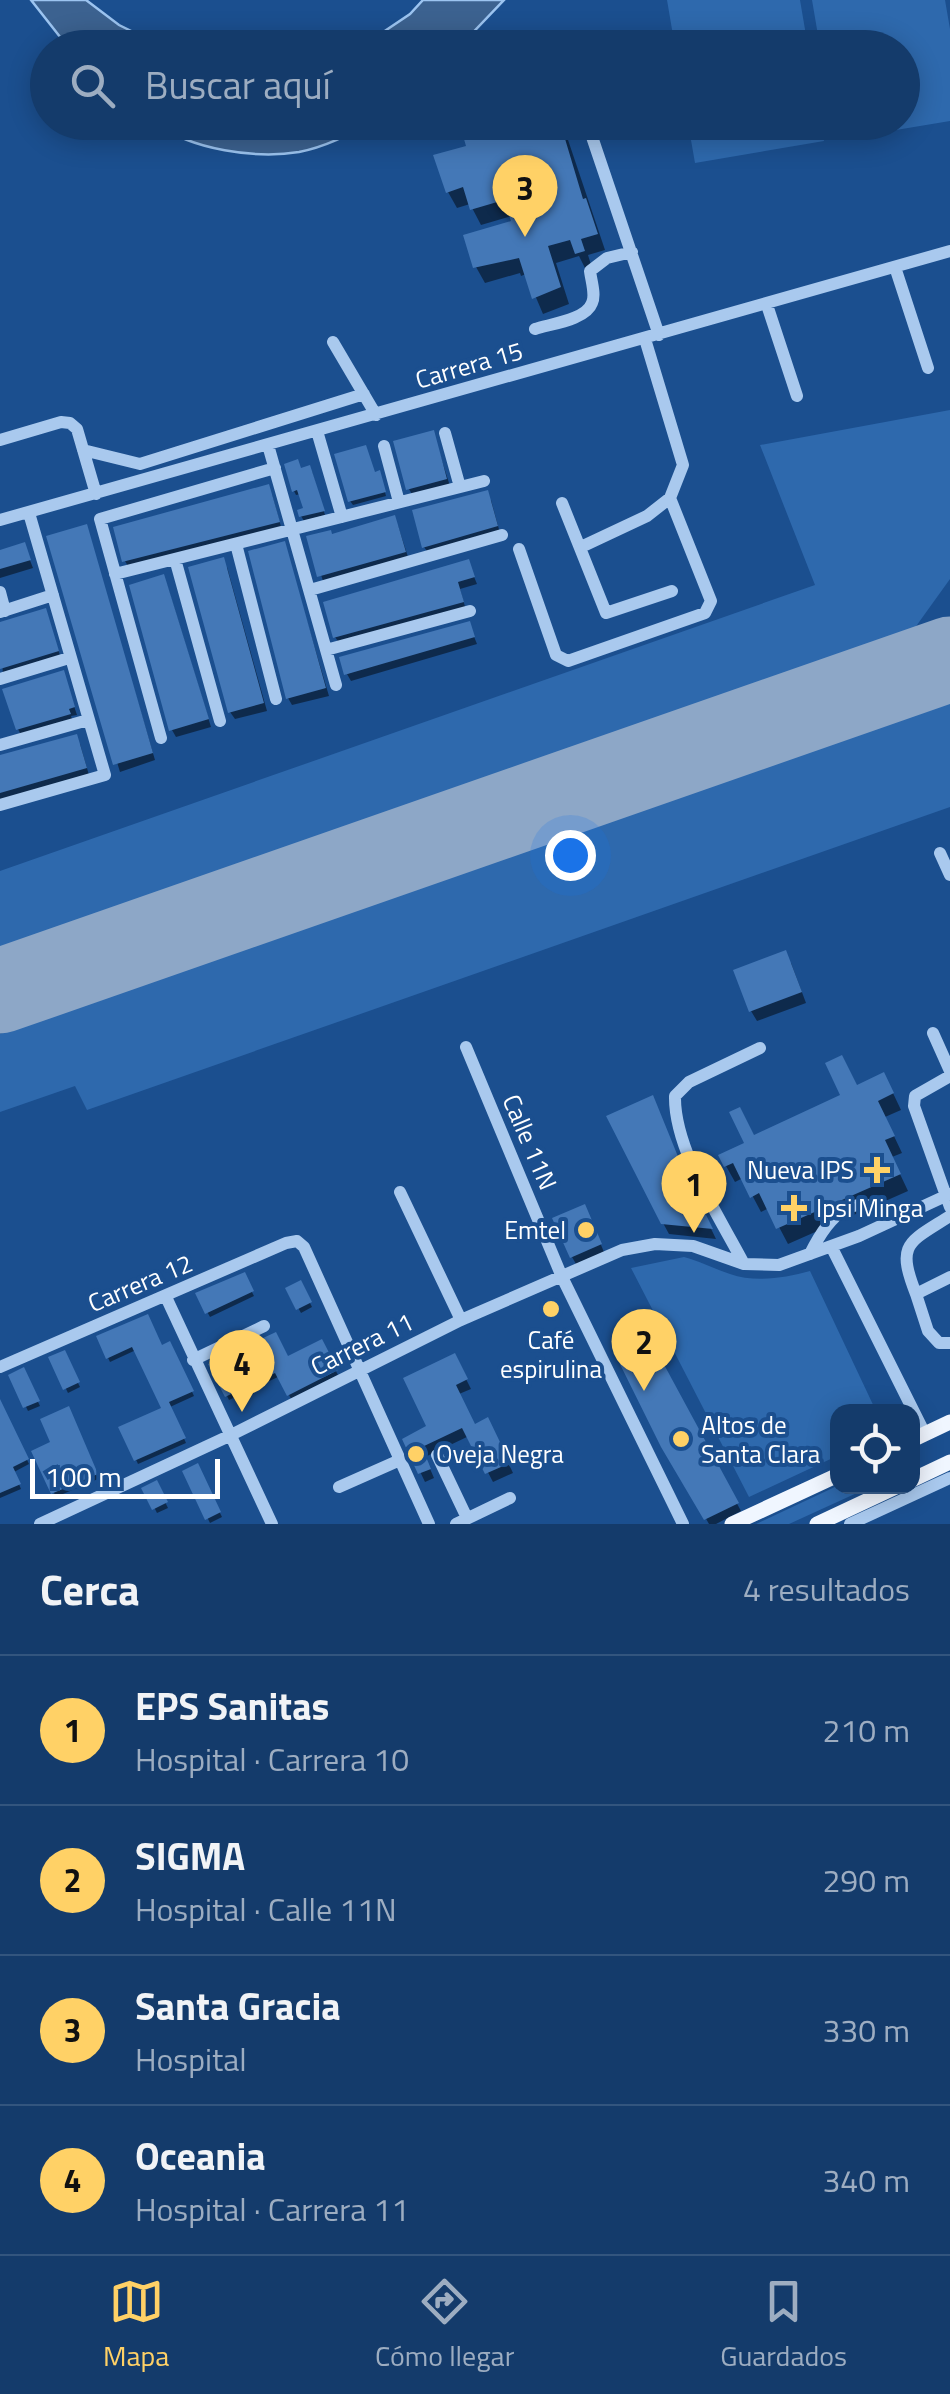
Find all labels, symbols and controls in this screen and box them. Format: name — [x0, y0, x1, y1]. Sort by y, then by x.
search box — [30, 30, 920, 140]
text: Buscar aquí — [145, 56, 331, 114]
icon: search — [65, 58, 120, 113]
pin: 3 — [492, 154, 558, 237]
street label: Carrera 15 — [411, 332, 527, 398]
your location — [545, 830, 596, 881]
street label: Calle 11N — [493, 1088, 567, 1196]
pin: 1 — [662, 1150, 726, 1233]
place label: Nueva IPS — [747, 1151, 854, 1189]
marker: Nueva IPS — [864, 1157, 890, 1183]
place label: Ipsi Minga — [816, 1189, 924, 1227]
marker: Ipsi Minga — [781, 1195, 807, 1221]
place label: Emtel — [504, 1211, 566, 1249]
marker: Emtel — [575, 1219, 597, 1241]
street label: Carrera 12 — [82, 1244, 198, 1322]
marker: Café espirulina — [540, 1298, 562, 1320]
street label: Carrera 11 — [304, 1303, 420, 1385]
pin: 2 — [612, 1308, 676, 1391]
place label: Café espirulina — [500, 1321, 602, 1388]
pin: 4 — [210, 1330, 274, 1412]
map controls — [830, 1404, 920, 1494]
button: locate — [830, 1404, 920, 1494]
place label: Altos de Santa Clara — [701, 1406, 821, 1473]
marker: Altos de Santa Clara — [670, 1428, 692, 1450]
place label: Oveja Negra — [436, 1435, 564, 1473]
marker: Oveja Negra — [405, 1443, 427, 1465]
scale bar — [30, 1454, 220, 1498]
text: 100 m — [45, 1455, 122, 1498]
text: Cerca — [40, 1557, 140, 1621]
text: 4 resultados — [743, 1565, 910, 1613]
text: EPS Sanitas — [135, 1677, 330, 1735]
text: 1 — [64, 1706, 81, 1754]
text: 210 m — [822, 1706, 910, 1754]
text: Hospital · Carrera 10 — [135, 1735, 409, 1783]
text: SIGMA — [135, 1827, 245, 1885]
text: 2 — [64, 1856, 81, 1904]
text: 290 m — [822, 1856, 910, 1904]
text: Hospital · Calle 11N — [135, 1885, 397, 1933]
text: Santa Gracia — [135, 1977, 341, 2035]
text: 3 — [64, 2006, 81, 2054]
text: 330 m — [822, 2006, 910, 2054]
text: Hospital — [135, 2035, 247, 2083]
text: Oceania — [135, 2127, 266, 2185]
text: 4 — [64, 2156, 81, 2204]
text: 340 m — [822, 2156, 910, 2204]
text: Hospital · Carrera 11 — [135, 2185, 409, 2233]
tab: Mapa — [103, 2274, 169, 2377]
tab: Cómo llegar — [375, 2274, 514, 2377]
tab: Guardados — [720, 2274, 847, 2377]

